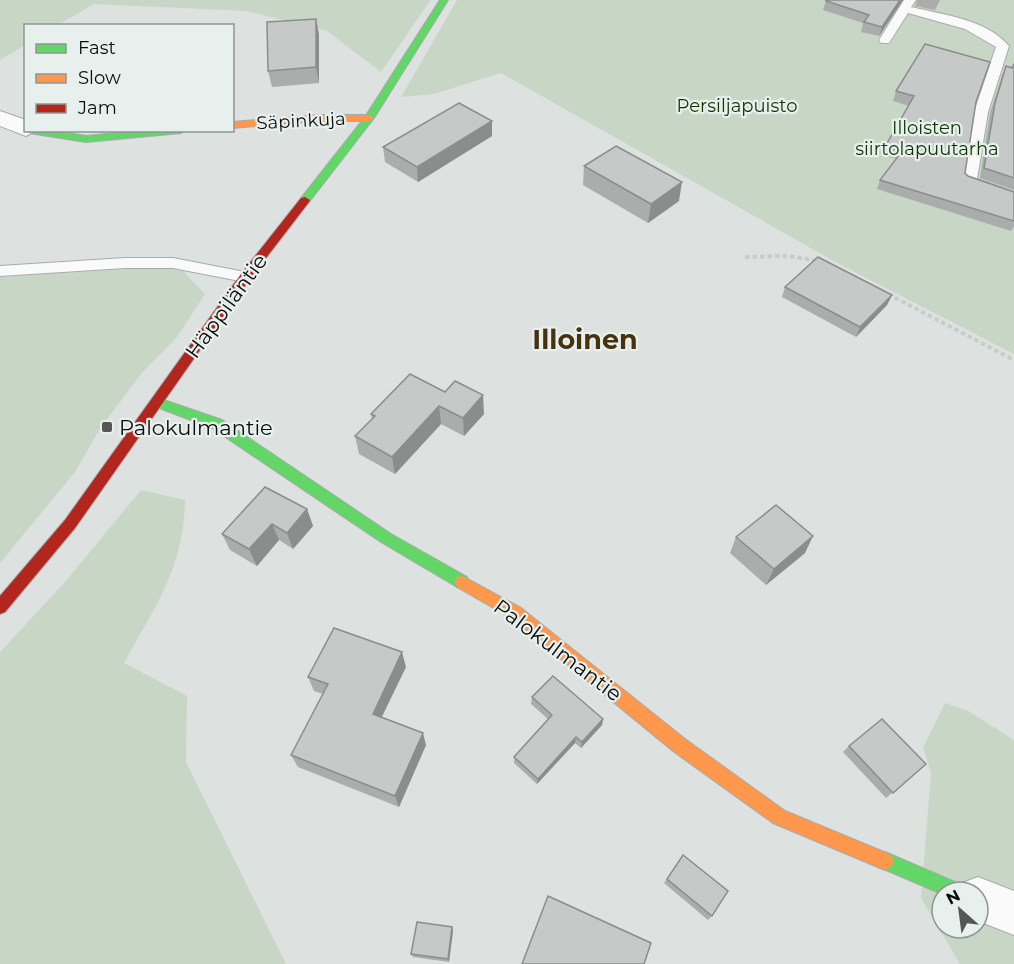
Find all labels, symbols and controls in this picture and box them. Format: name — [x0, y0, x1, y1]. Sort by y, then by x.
legend — [24, 24, 234, 132]
text: Fast — [78, 37, 116, 59]
text: Slow — [78, 67, 121, 89]
park label: Persiljapuisto — [677, 95, 797, 117]
text: Jam — [77, 97, 117, 119]
street label: Säpinkuja — [256, 108, 346, 134]
park label: Illoisten siirtolapuutarha — [855, 117, 999, 160]
street label: Häppiläntie — [180, 249, 272, 363]
district label: Illoinen — [532, 323, 638, 356]
place label: Palokulmantie — [119, 415, 273, 440]
marker: Palokulmantie — [100, 420, 114, 434]
street label: Palokulmantie — [489, 594, 627, 706]
north arrow — [930, 880, 990, 940]
text: N — [943, 886, 963, 909]

